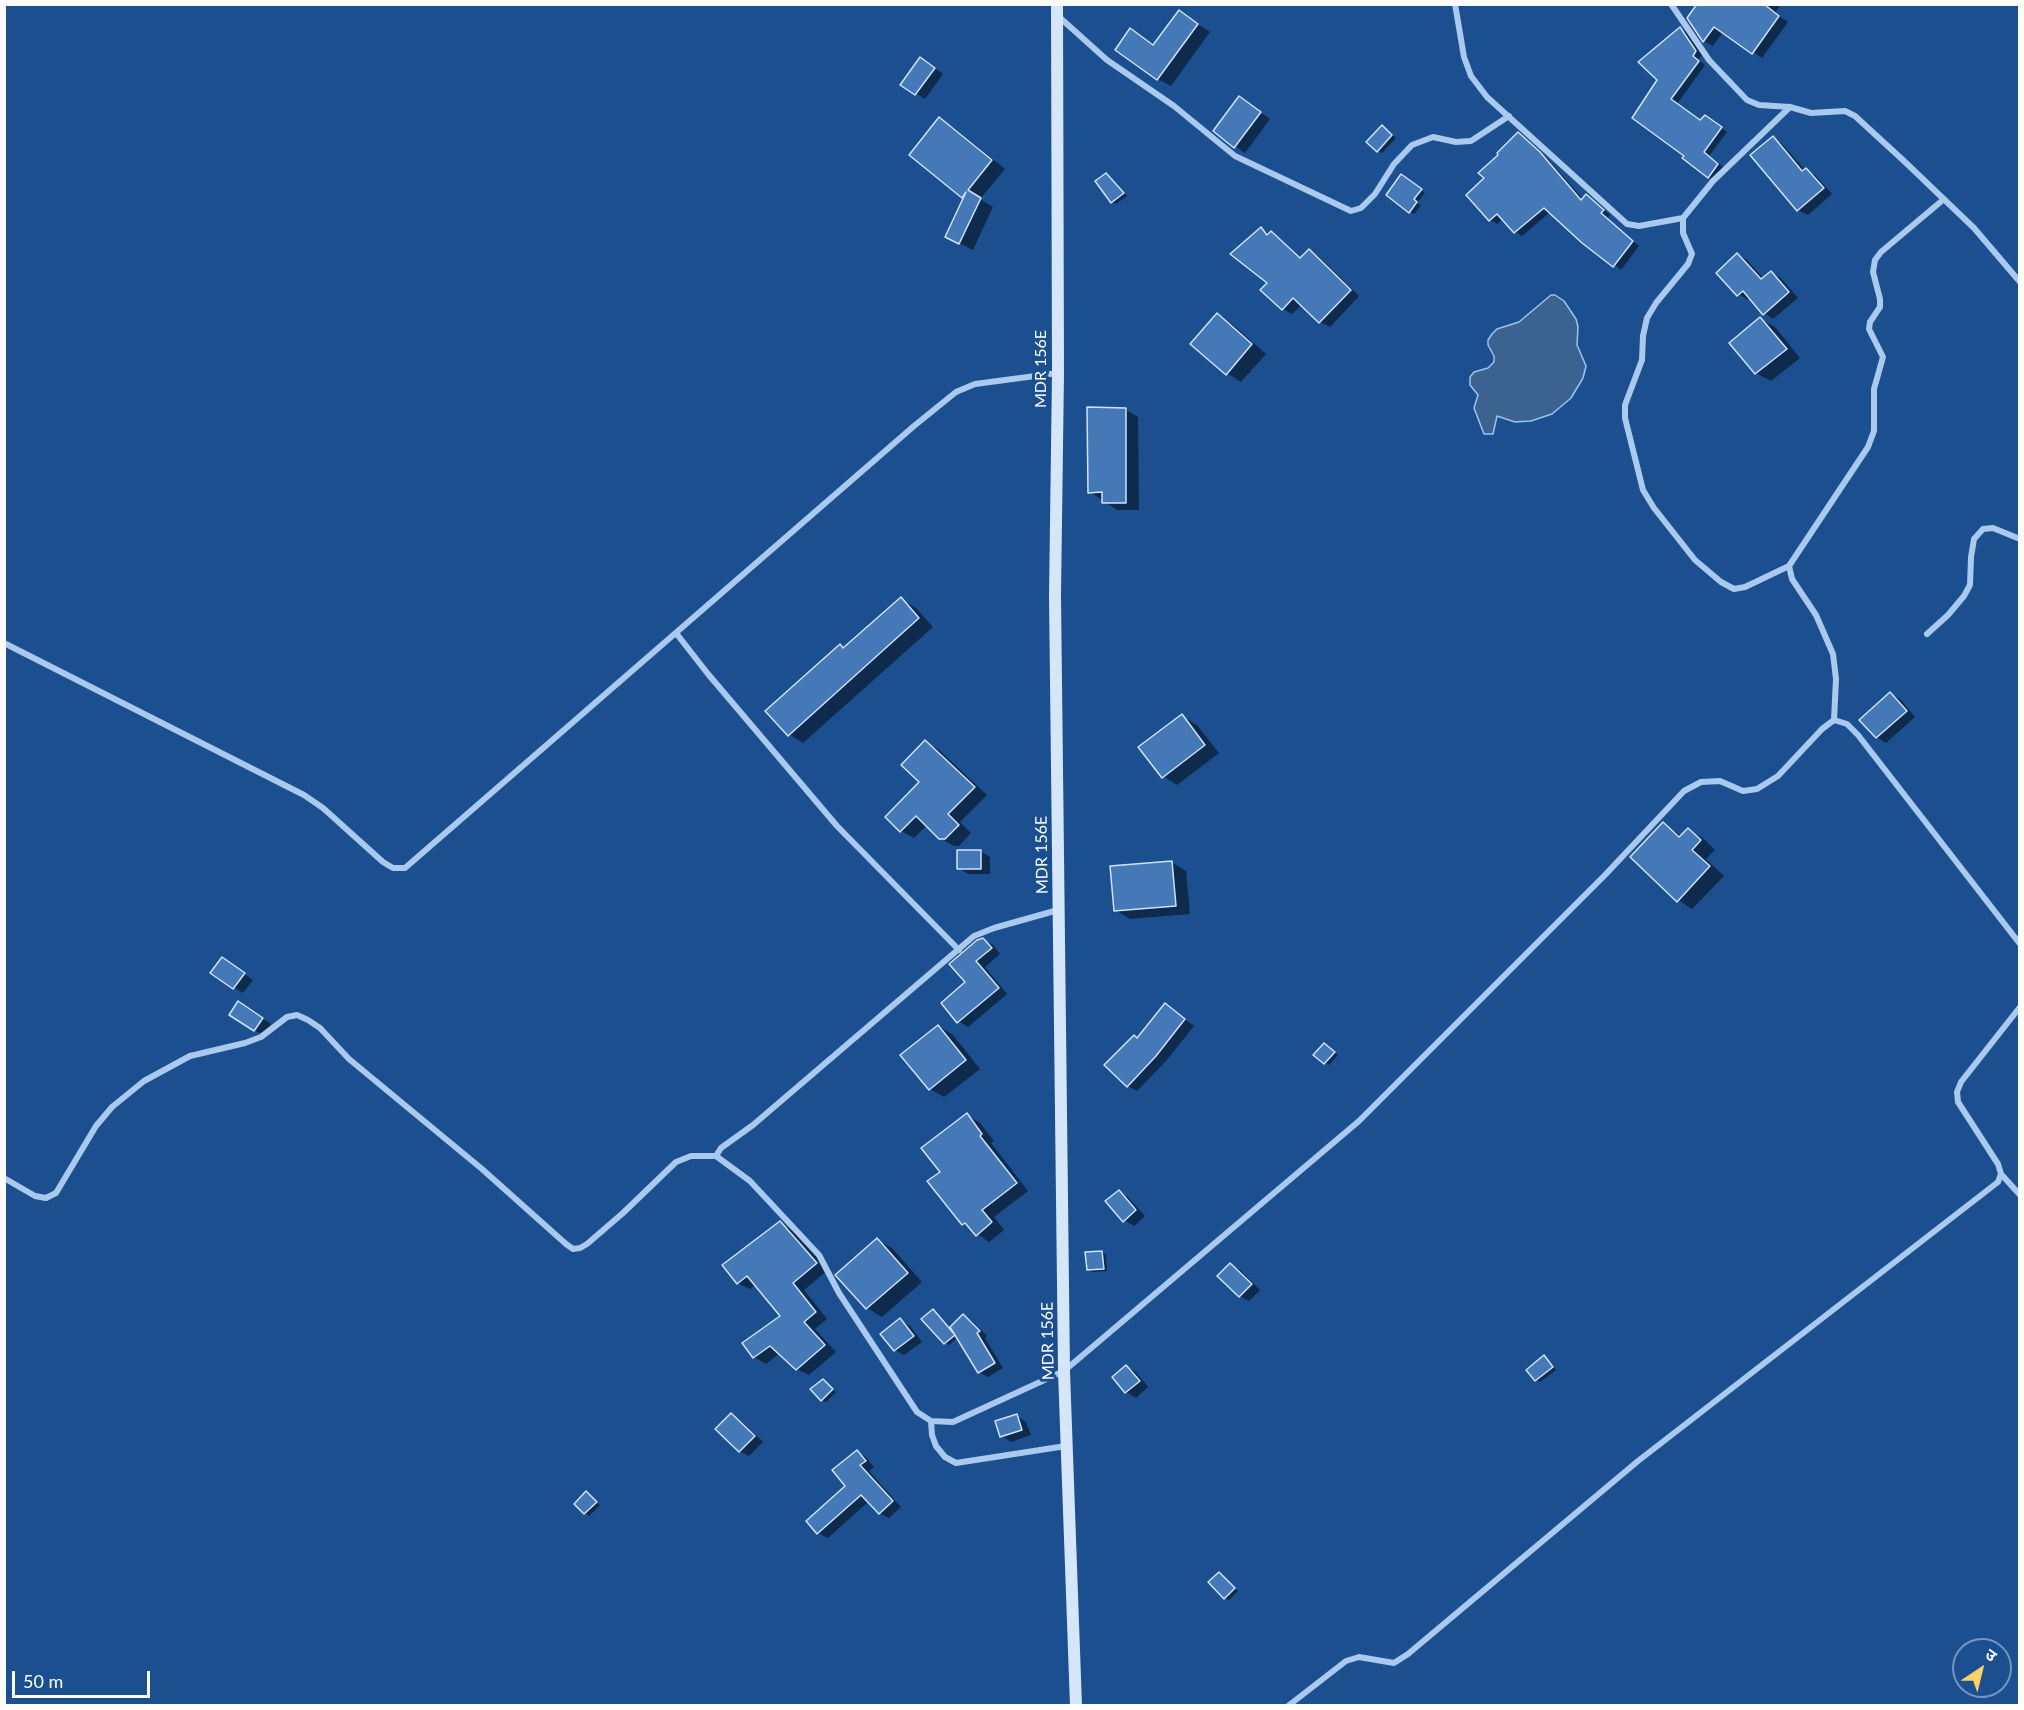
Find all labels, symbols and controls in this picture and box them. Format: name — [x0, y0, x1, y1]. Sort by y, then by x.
street label: MDR 156E — [1031, 330, 1051, 408]
street label: MDR 156E — [1032, 816, 1052, 894]
street label: MDR 156E — [1038, 1302, 1058, 1380]
north arrow — [1952, 1638, 2012, 1698]
text: उ — [1982, 1644, 2001, 1665]
scale bar — [15, 1659, 153, 1697]
text: 50 m — [23, 1670, 63, 1692]

